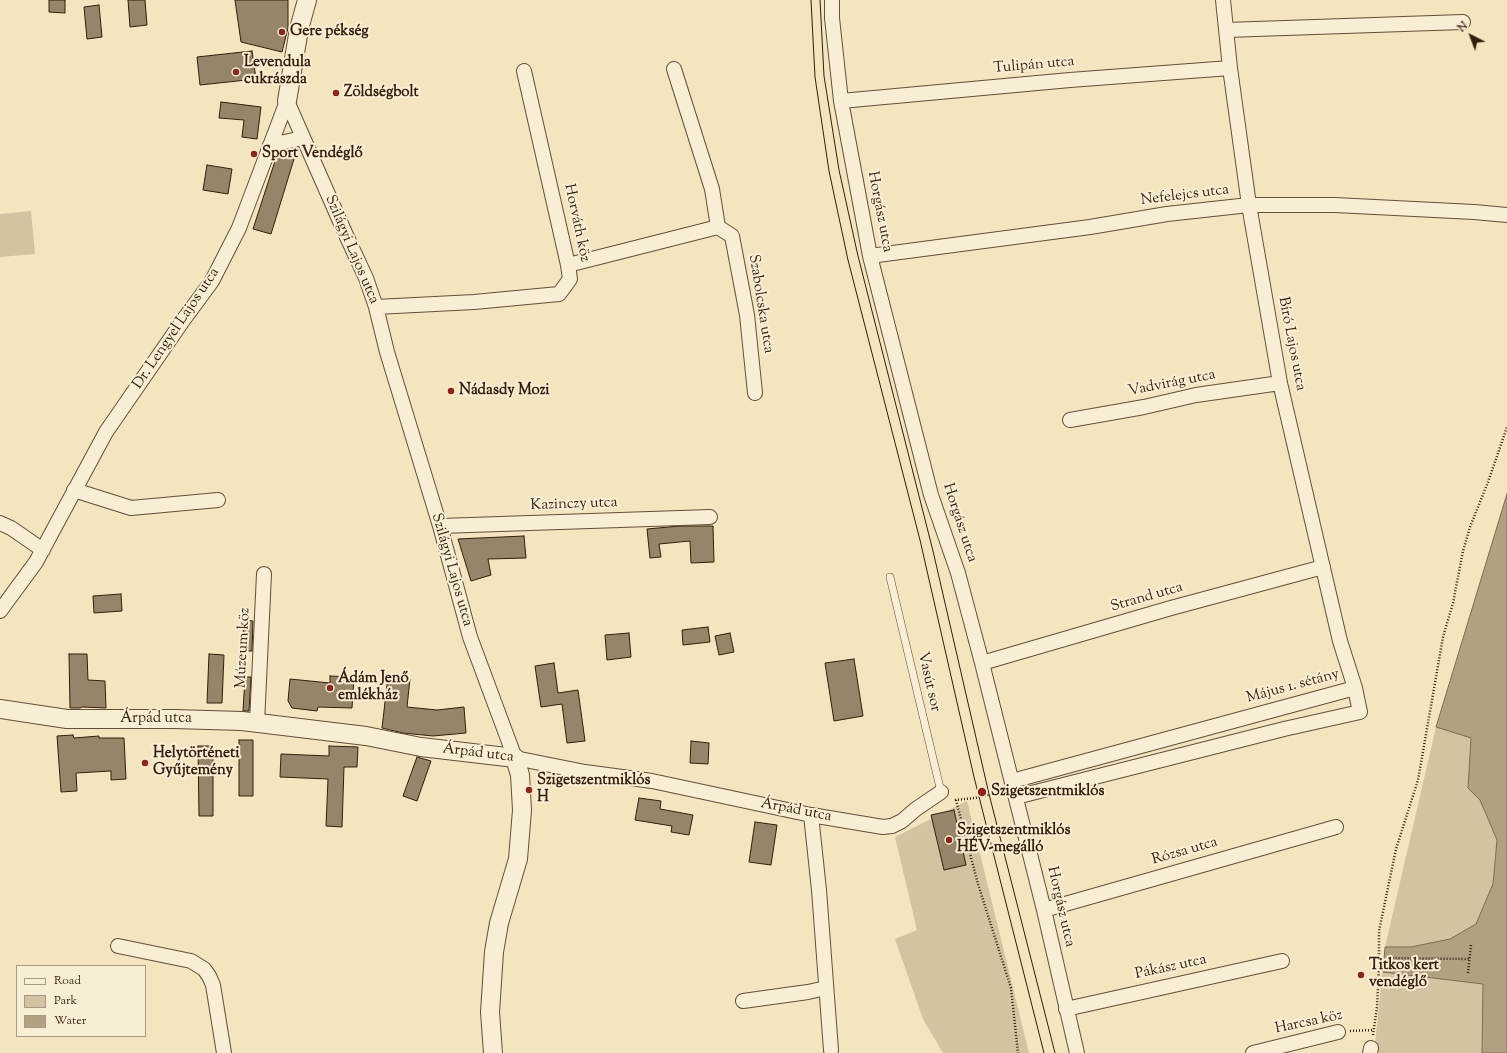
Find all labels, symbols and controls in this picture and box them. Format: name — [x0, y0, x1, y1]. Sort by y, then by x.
north arrow — [1451, 16, 1491, 56]
text: N — [1454, 18, 1472, 36]
place label: Gere pékség — [290, 23, 369, 41]
marker: Gere pékség — [277, 27, 287, 37]
place label: Levendula cukrászda — [244, 54, 311, 89]
street label: Tulipán utca — [993, 54, 1075, 78]
marker: Levendula cukrászda — [231, 67, 241, 77]
place label: Zöldségbolt — [344, 84, 419, 102]
marker: Zöldségbolt — [331, 88, 341, 98]
place label: Sport Vendéglő — [262, 145, 363, 163]
marker: Sport Vendéglő — [249, 149, 259, 159]
street label: Horgász utca — [862, 170, 896, 254]
street label: Horváth köz — [559, 182, 593, 264]
street label: Nefelejcs utca — [1140, 182, 1230, 210]
street label: Szilágyi Lajos utca — [320, 193, 382, 307]
street label: Szabolcska utca — [743, 253, 777, 355]
street label: Dr. Lengyel Lajos utca — [130, 265, 224, 393]
street label: Bíró Lajos utca — [1273, 295, 1309, 393]
street label: Vadvirág utca — [1127, 367, 1217, 401]
place label: Nádasdy Mozi — [459, 382, 550, 400]
marker: Nádasdy Mozi — [446, 386, 456, 396]
street label: Horgász utca — [938, 481, 980, 565]
street label: Kazinczy utca — [530, 494, 618, 516]
street label: Szilágyi Lajos utca — [426, 511, 476, 629]
street label: Strand utca — [1109, 579, 1185, 617]
street label: Múzeum köz — [233, 607, 255, 689]
street label: Vasút sor — [912, 650, 944, 714]
street label: Május 1. sétány — [1245, 666, 1341, 708]
place label: Ádám Jenő emlékház — [338, 670, 409, 705]
marker: Ádám Jenő emlékház — [325, 683, 335, 693]
street label: Árpád utca — [120, 710, 192, 728]
street label: Árpád utca — [441, 741, 515, 767]
place label: Helytörténeti Gyűjtemény — [153, 745, 239, 780]
marker: Helytörténeti Gyűjtemény — [140, 758, 150, 768]
place label: Szigetszentmiklós H — [537, 772, 650, 807]
place label: Szigetszentmiklós — [991, 783, 1104, 801]
marker: Szigetszentmiklós H — [524, 785, 534, 795]
marker: Szigetszentmiklós — [976, 786, 988, 798]
street label: Árpád utca — [759, 795, 833, 827]
place label: Szigetszentmiklós HÉV-megálló — [957, 822, 1070, 857]
street label: Rózsa utca — [1150, 834, 1220, 870]
marker: Szigetszentmiklós HÉV-megálló — [944, 835, 954, 845]
street label: Horgász utca — [1042, 865, 1078, 949]
street label: Pákász utca — [1134, 952, 1208, 984]
place label: Titkos kert vendéglő — [1369, 957, 1439, 992]
legend — [16, 965, 146, 1037]
marker: Titkos kert vendéglő — [1356, 970, 1366, 980]
text: Road — [54, 972, 81, 990]
text: Park — [54, 992, 77, 1010]
street label: Harcsa köz — [1274, 1007, 1344, 1039]
text: Water — [54, 1012, 86, 1030]

